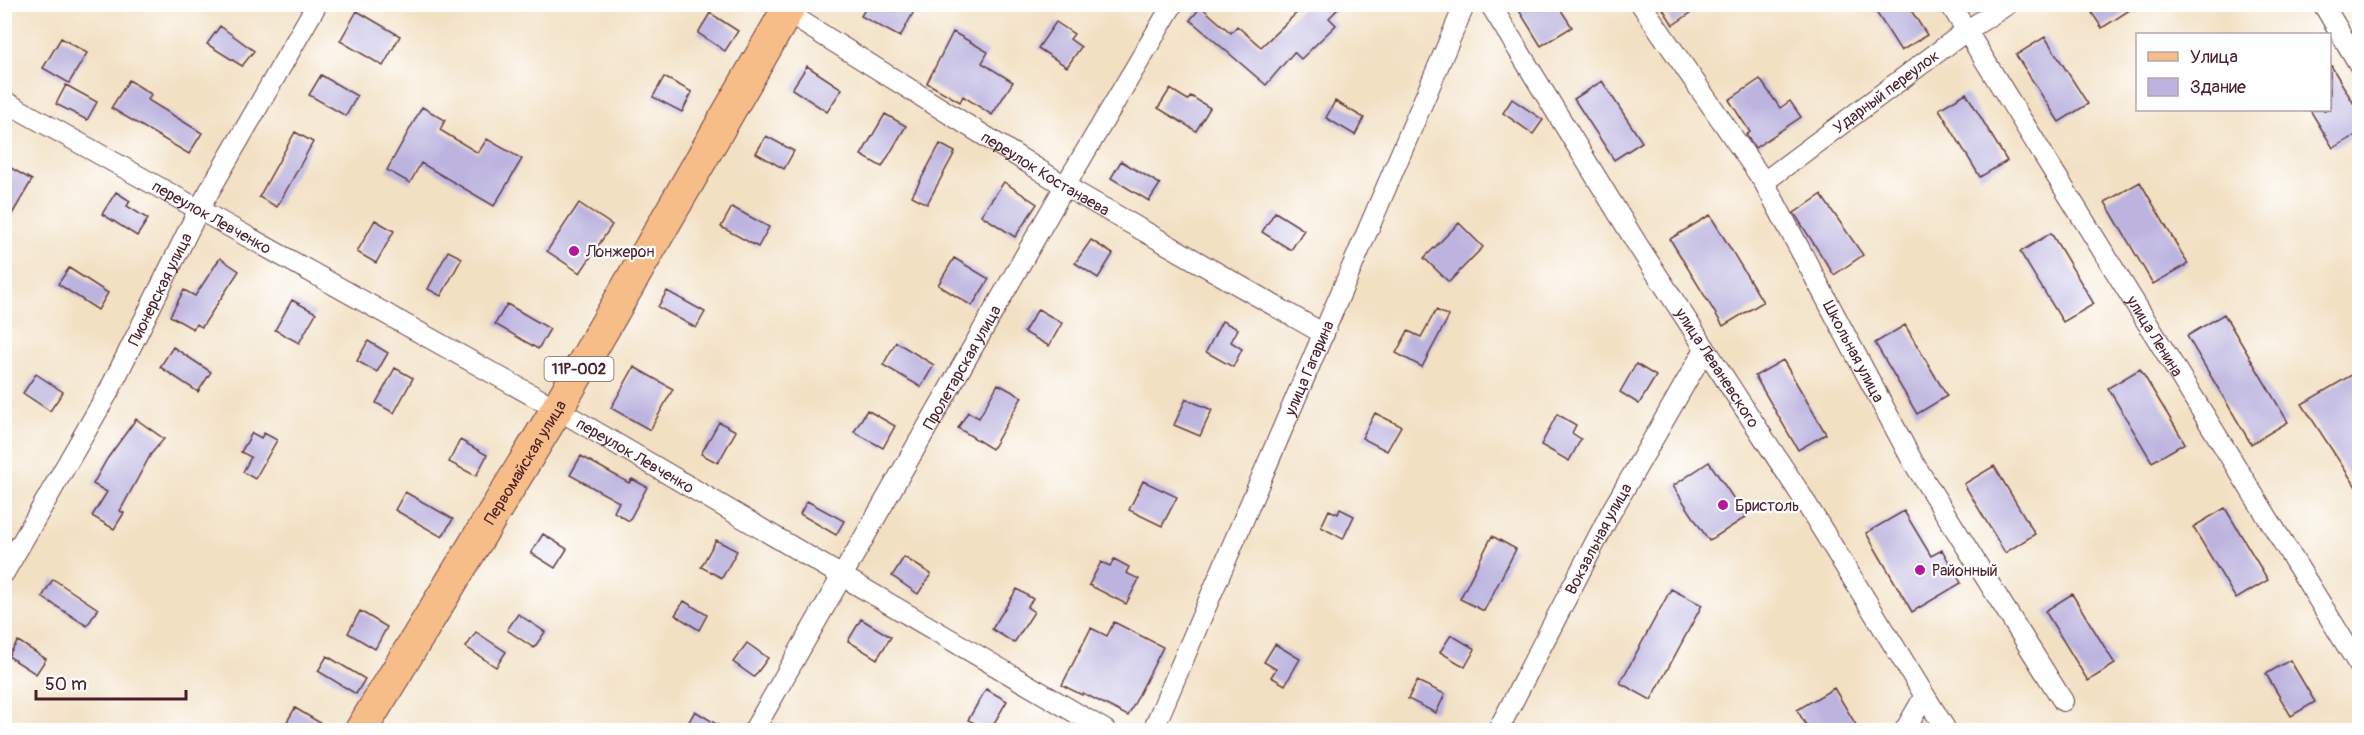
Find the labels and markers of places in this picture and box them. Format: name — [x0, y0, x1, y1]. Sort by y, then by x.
place label: Лонжерон — [585, 242, 654, 262]
marker: Лонжерон — [567, 244, 581, 258]
place label: Бристоль — [1735, 496, 1799, 516]
marker: Бристоль — [1716, 498, 1730, 512]
place label: Районный — [1932, 561, 1998, 581]
marker: Районный — [1913, 563, 1927, 577]

